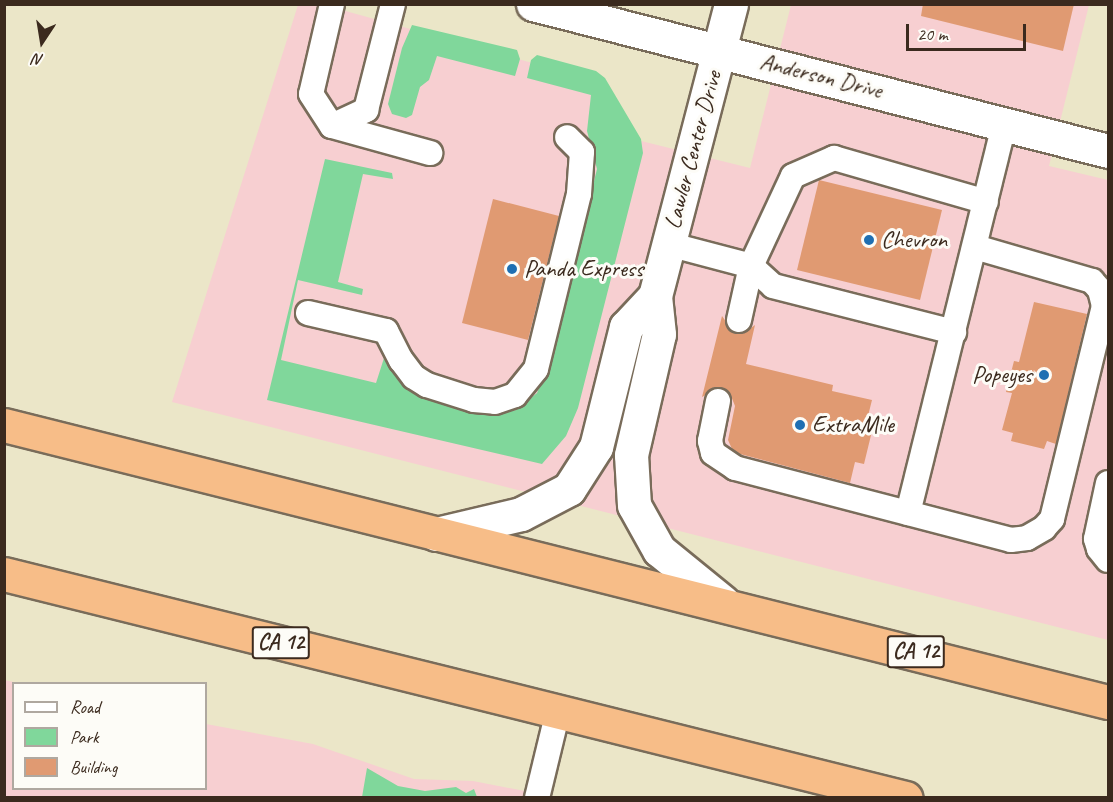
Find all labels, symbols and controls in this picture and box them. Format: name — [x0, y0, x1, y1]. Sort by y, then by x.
north arrow — [12, 12, 72, 72]
scale bar — [909, 12, 1029, 50]
text: 20 m — [917, 23, 948, 45]
street label: Anderson Drive — [757, 47, 885, 105]
text: N — [31, 49, 45, 70]
street label: Lawler Center Drive — [658, 68, 728, 232]
place label: Chevron — [881, 226, 947, 254]
marker: Chevron — [862, 233, 876, 247]
place label: Panda Express — [524, 255, 643, 283]
marker: Panda Express — [505, 262, 519, 276]
place label: Popeyes — [972, 361, 1032, 389]
marker: Popeyes — [1037, 368, 1051, 382]
place label: ExtraMile — [812, 411, 894, 439]
marker: ExtraMile — [793, 418, 807, 432]
road number: CA 12 — [251, 624, 311, 662]
road number: CA 12 — [886, 633, 946, 671]
legend — [12, 682, 207, 790]
text: Road — [70, 696, 100, 718]
text: Park — [70, 726, 99, 748]
text: Building — [70, 756, 117, 778]

